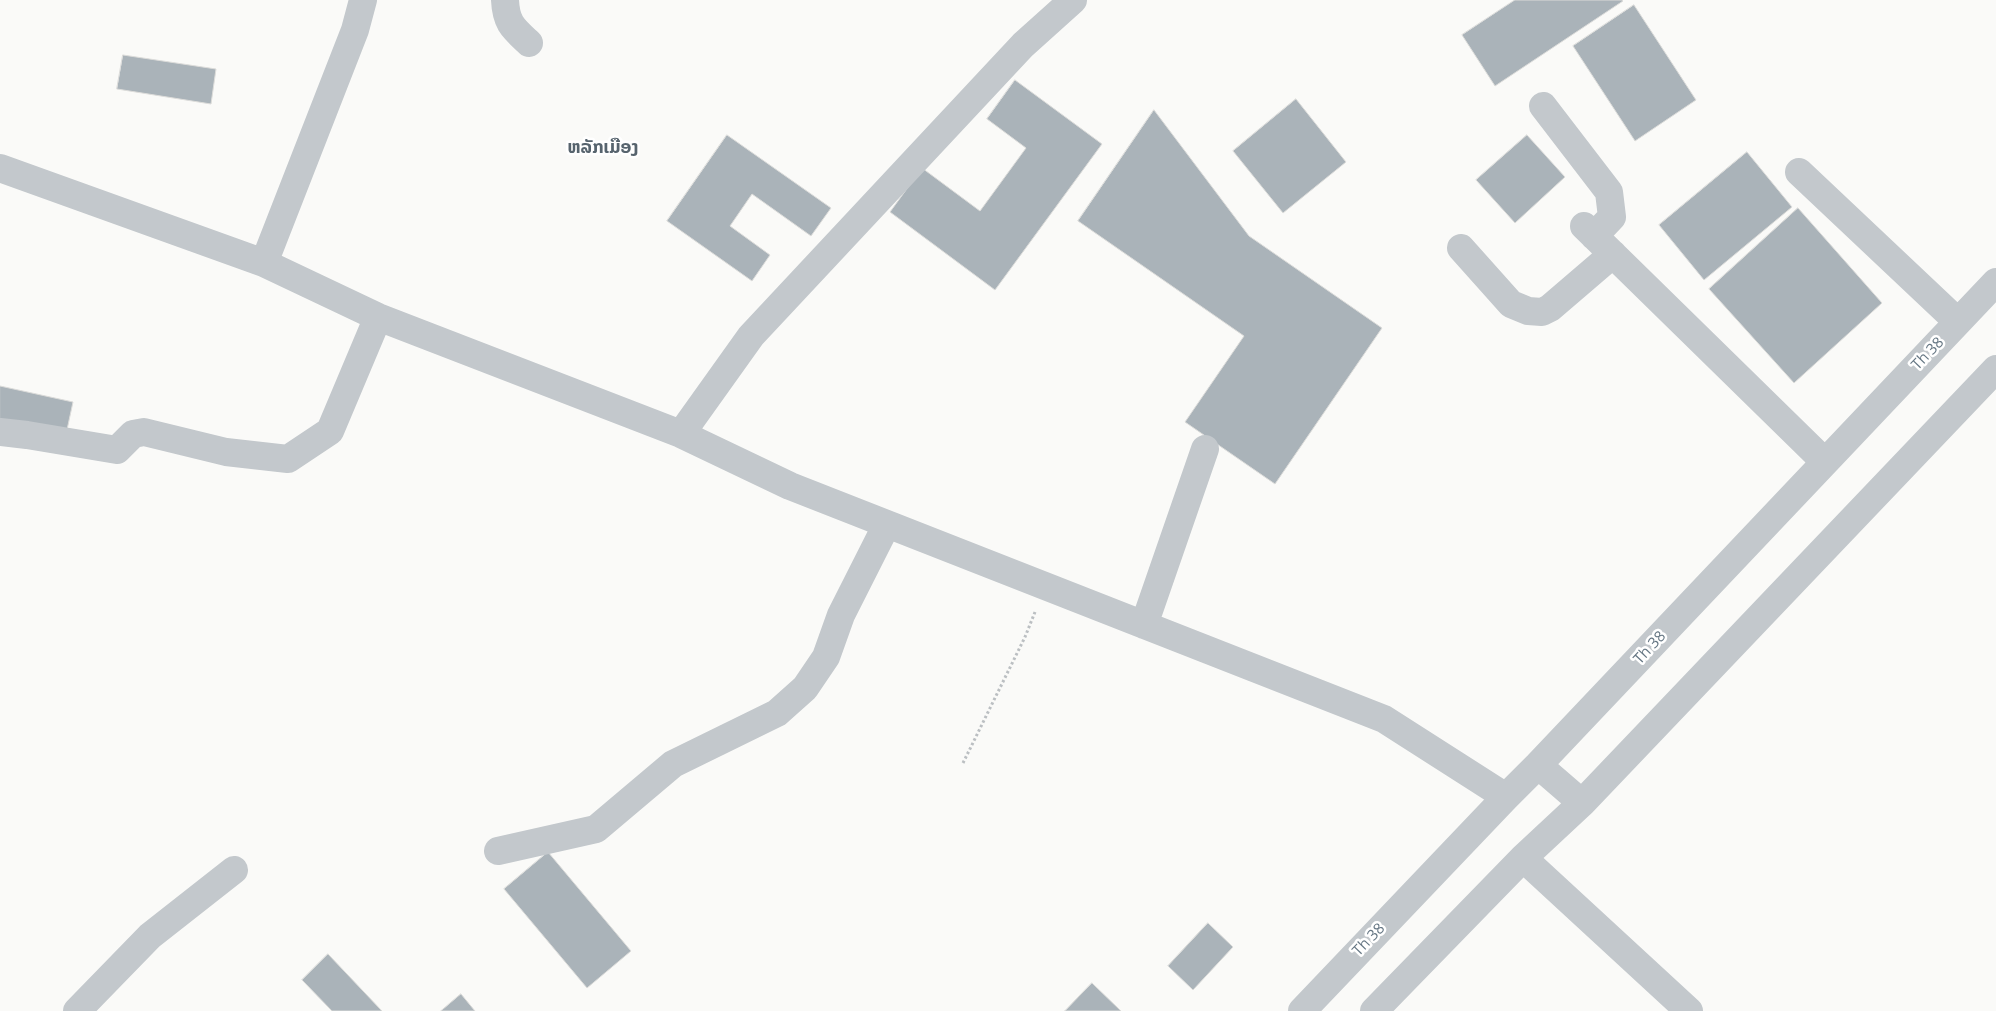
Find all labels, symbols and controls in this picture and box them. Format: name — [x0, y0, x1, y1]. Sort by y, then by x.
district label: ຫລັກເມືອງ — [568, 137, 638, 159]
street label: Th 38 — [1908, 334, 1948, 374]
street label: Th 38 — [1630, 628, 1670, 668]
street label: Th 38 — [1349, 920, 1389, 960]

